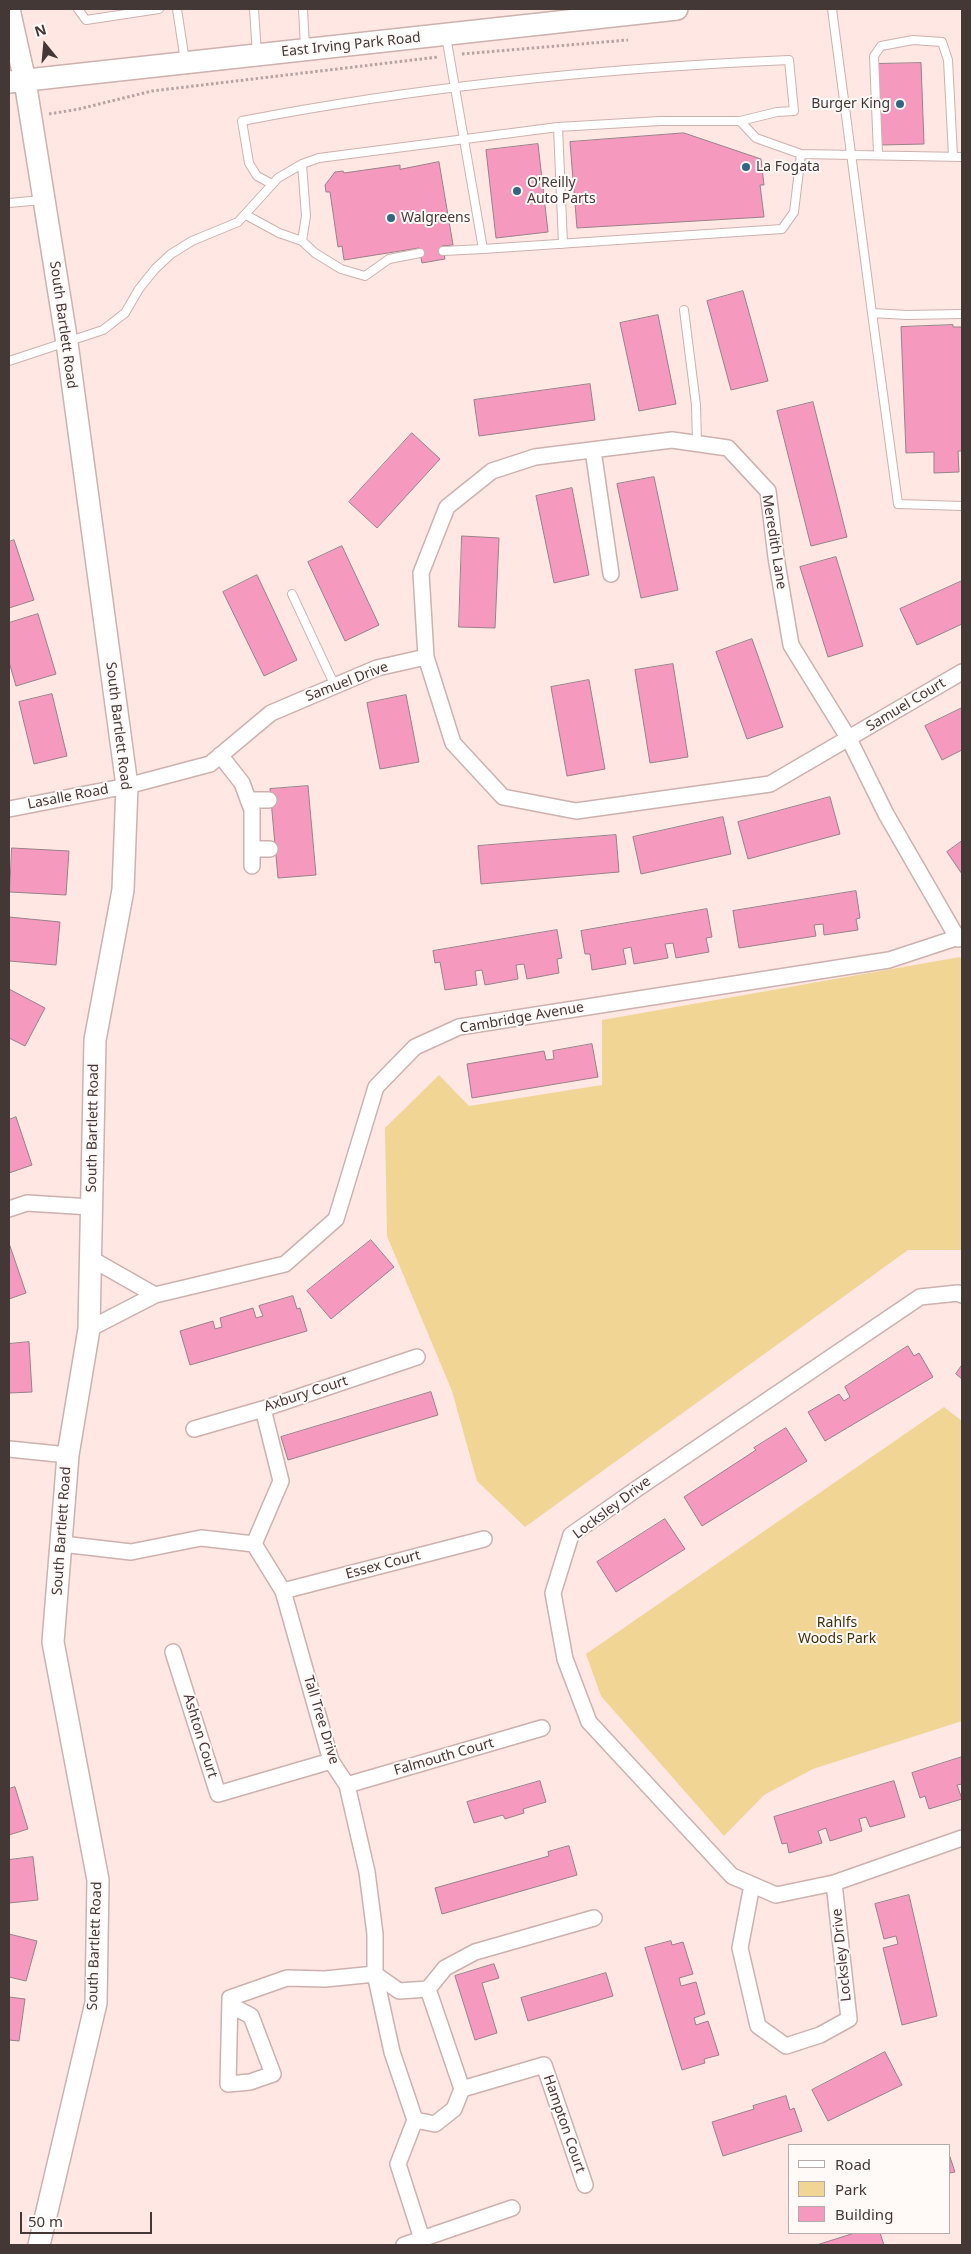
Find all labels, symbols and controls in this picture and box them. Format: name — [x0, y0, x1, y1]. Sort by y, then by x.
text: N — [32, 19, 49, 41]
north arrow — [20, 20, 70, 70]
street label: East Irving Park Road — [280, 29, 422, 61]
place label: Burger King — [811, 96, 890, 112]
marker: Burger King — [894, 98, 906, 110]
place label: La Fogata — [756, 159, 820, 175]
marker: La Fogata — [740, 161, 752, 173]
place label: O'Reilly Auto Parts — [527, 175, 596, 208]
marker: O'Reilly Auto Parts — [511, 185, 523, 197]
place label: Walgreens — [401, 210, 470, 226]
marker: Walgreens — [385, 212, 397, 224]
street label: South Bartlett Road — [46, 260, 80, 390]
street label: Meredith Lane — [758, 494, 790, 590]
street label: Samuel Drive — [303, 659, 391, 705]
street label: South Bartlett Road — [102, 661, 134, 791]
street label: Samuel Court — [863, 675, 949, 735]
street label: Lasalle Road — [26, 781, 110, 813]
street label: Cambridge Avenue — [459, 999, 585, 1037]
street label: South Bartlett Road — [83, 1063, 103, 1193]
street label: Axbury Court — [262, 1373, 350, 1415]
street label: South Bartlett Road — [49, 1466, 75, 1596]
street label: Locksley Drive — [570, 1473, 654, 1543]
street label: Essex Court — [344, 1547, 422, 1583]
park label: Rahlfs Woods Park — [798, 1615, 876, 1648]
street label: Tall Tree Drive — [300, 1674, 342, 1766]
street label: Ashton Court — [179, 1692, 221, 1780]
street label: Falmouth Court — [392, 1735, 496, 1779]
street label: South Bartlett Road — [84, 1881, 106, 2011]
street label: Locksley Drive — [829, 1908, 855, 2002]
street label: Hampton Court — [539, 2073, 589, 2175]
legend — [788, 2144, 951, 2234]
text: Road — [835, 2154, 871, 2174]
text: Park — [835, 2179, 867, 2199]
scale bar — [22, 2202, 155, 2234]
text: Building — [835, 2204, 893, 2224]
text: 50 m — [28, 2211, 63, 2231]

